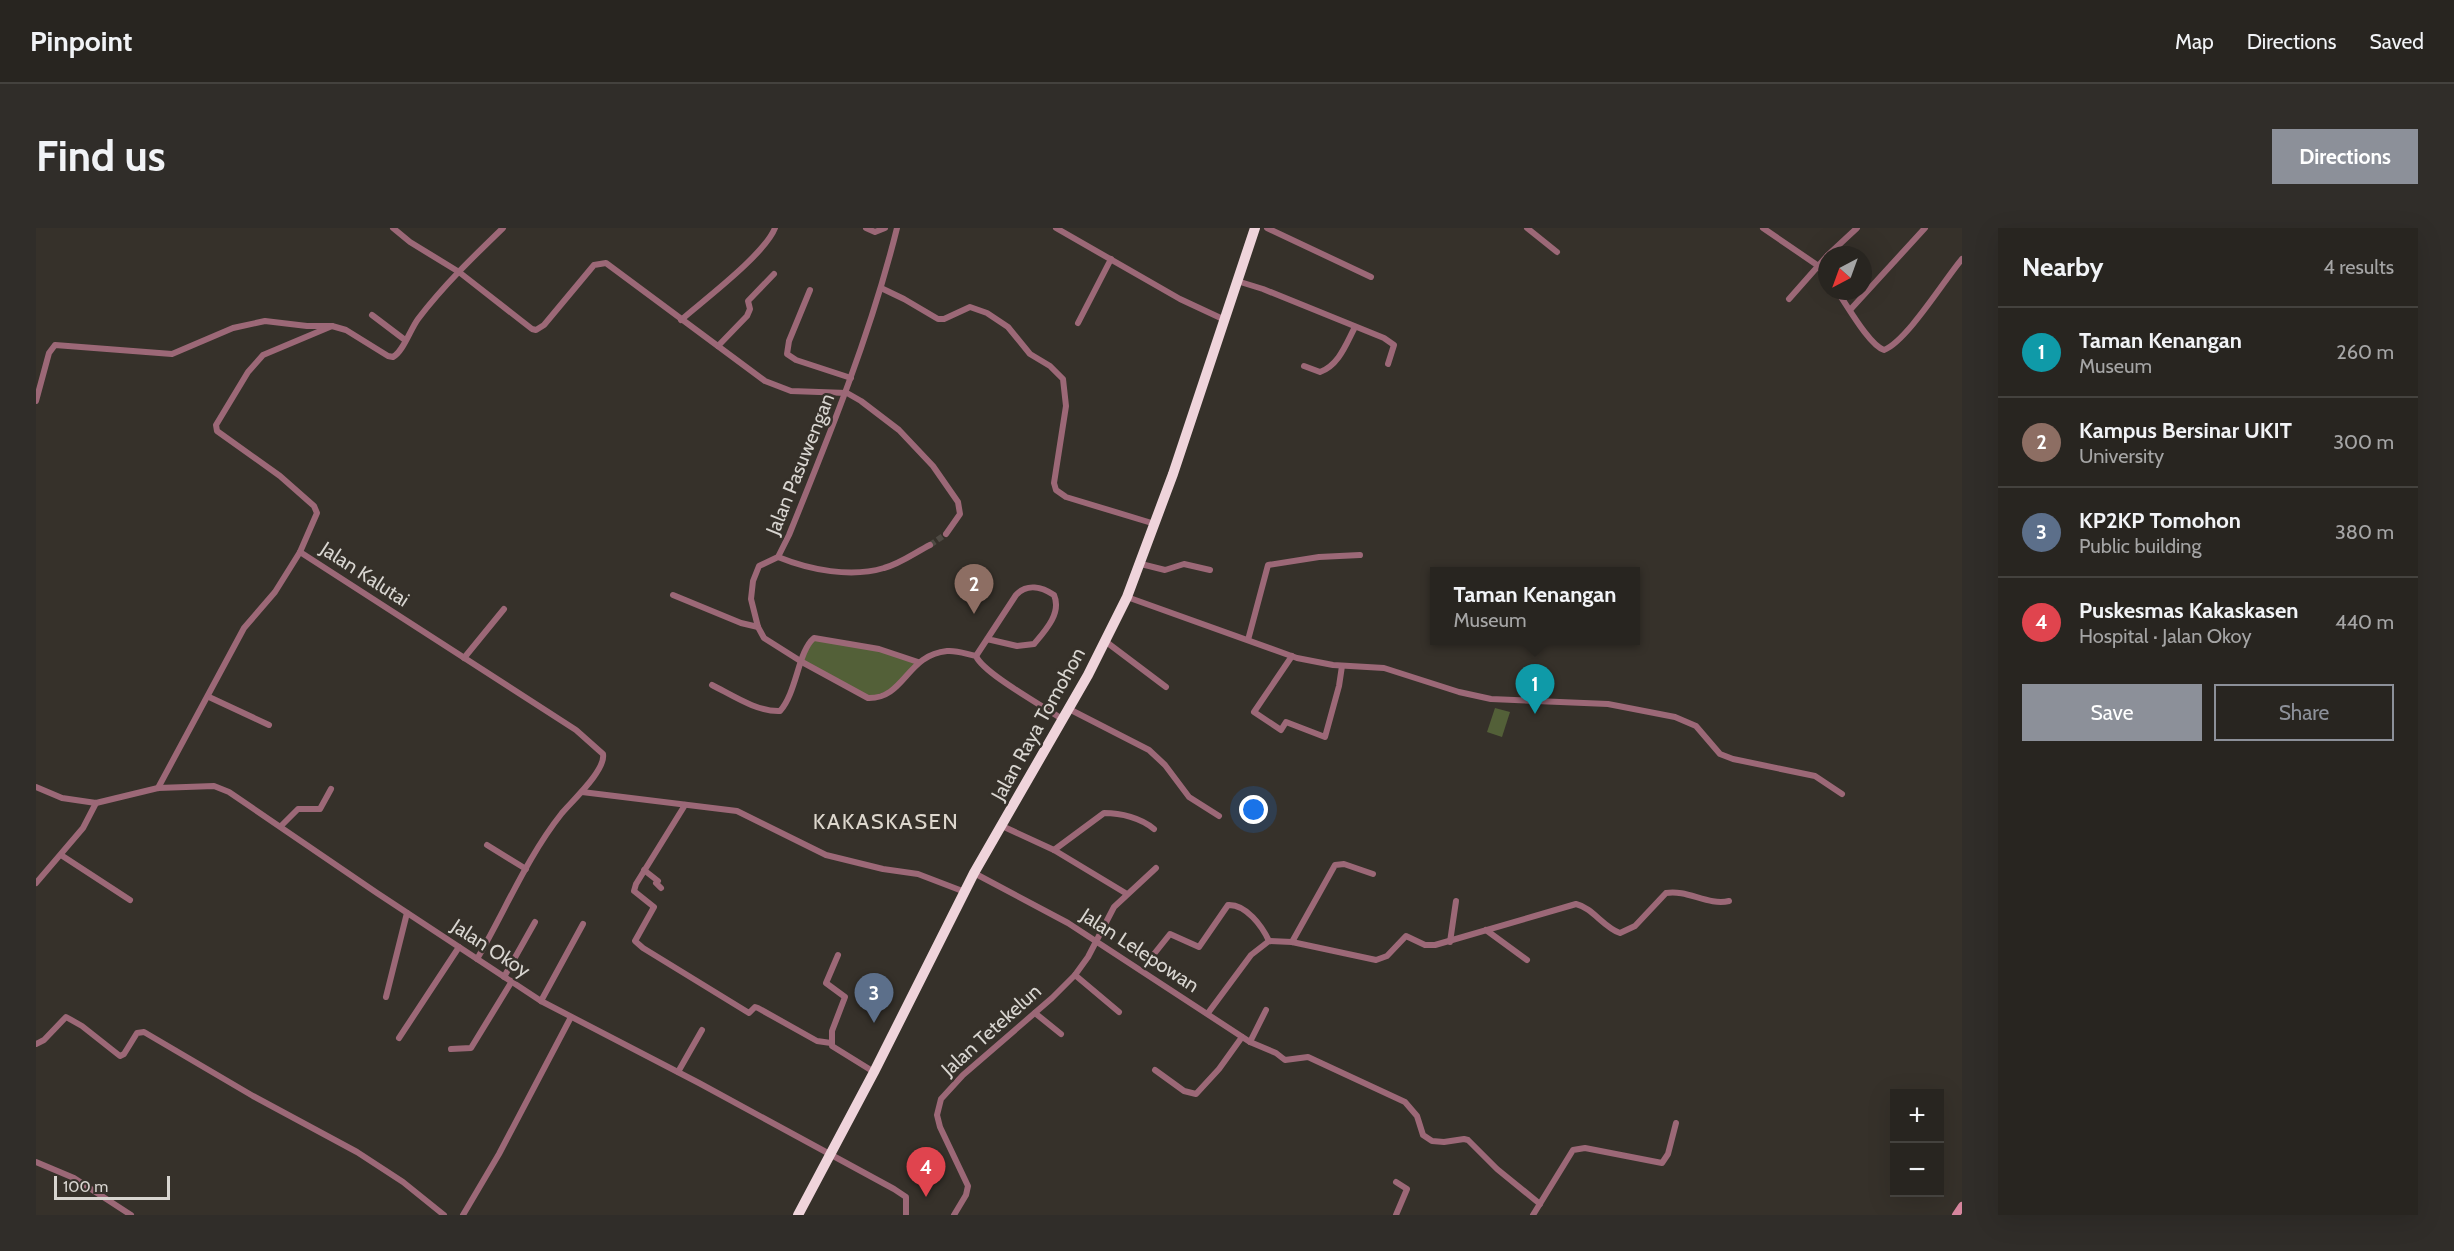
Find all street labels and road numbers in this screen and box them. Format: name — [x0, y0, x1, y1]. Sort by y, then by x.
street label: Jalan Pasuwengan — [760, 390, 839, 539]
street label: Jalan Kalutai — [315, 536, 414, 612]
street label: Jalan Raya Tomohon — [985, 643, 1090, 806]
street label: Jalan Lelepowan — [1075, 902, 1204, 997]
street label: Jalan Okoy — [446, 913, 535, 982]
street label: Jalan Tetekelun — [935, 979, 1046, 1082]

